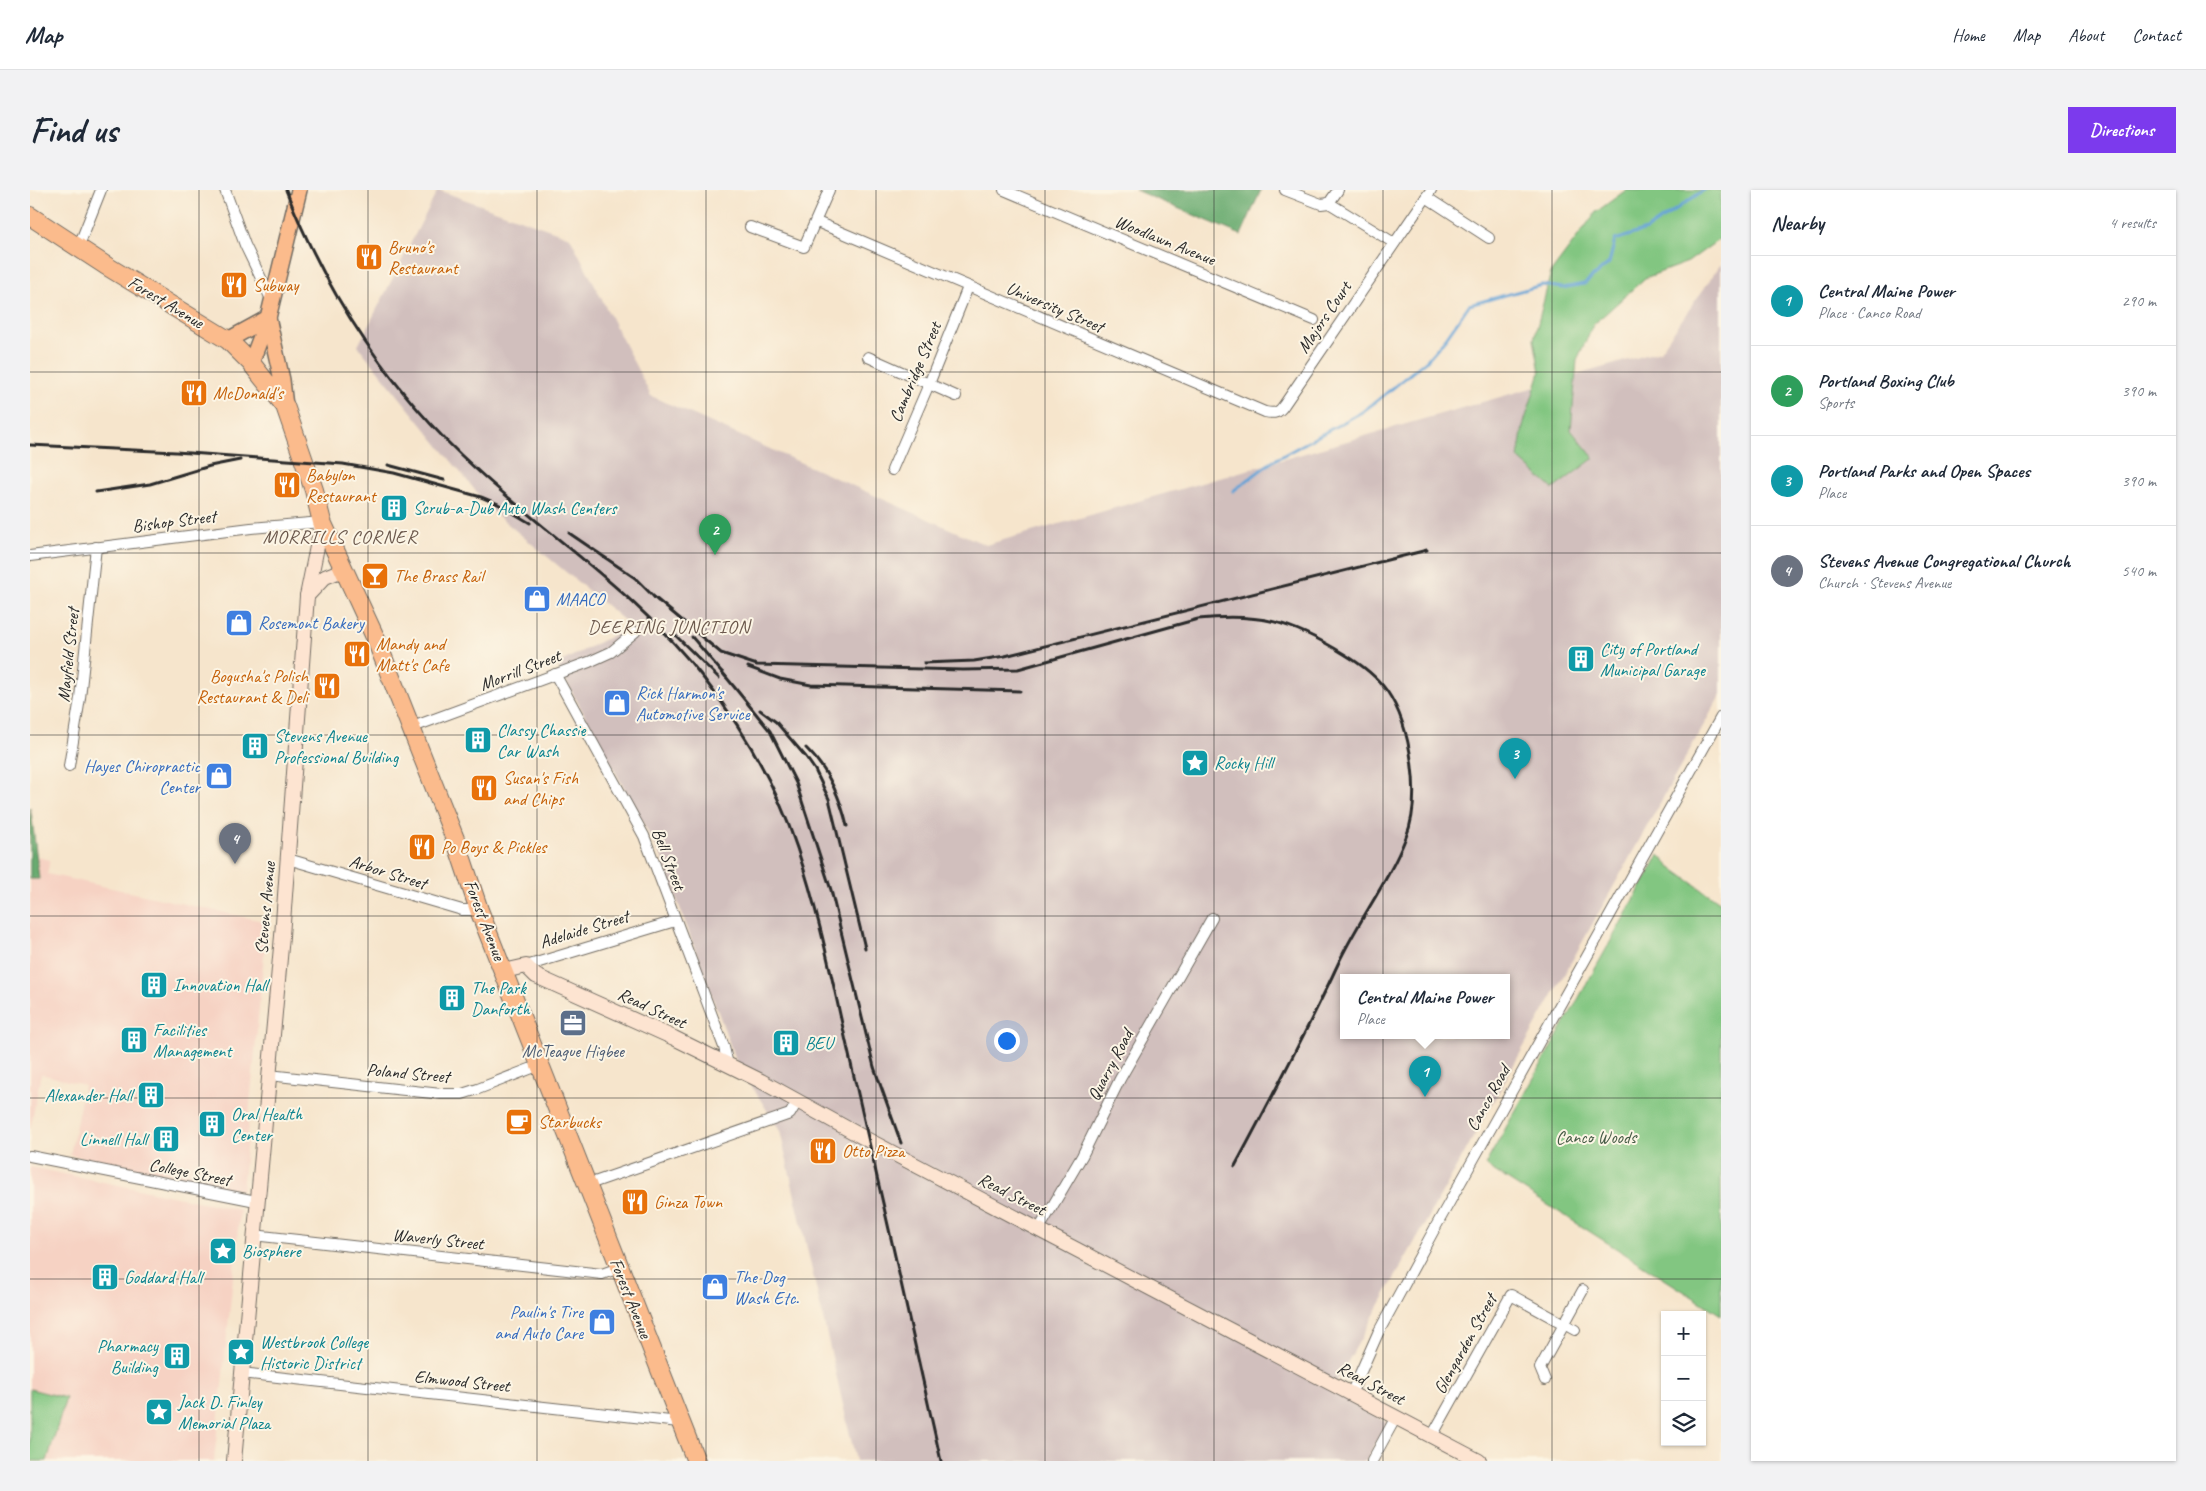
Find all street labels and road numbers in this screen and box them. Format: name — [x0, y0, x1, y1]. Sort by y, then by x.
street label: Woodlawn Avenue — [1112, 210, 1219, 271]
street label: Forest Avenue — [124, 271, 209, 334]
street label: Majors Court — [1292, 275, 1357, 357]
street label: University Street — [1003, 277, 1110, 339]
street label: Cambridge Street — [884, 317, 947, 425]
street label: Bishop Street — [131, 505, 220, 537]
street label: Mayfield Street — [52, 604, 84, 703]
street label: Morrill Street — [476, 644, 565, 695]
street label: Bell Street — [647, 825, 692, 895]
street label: Arbor Street — [347, 850, 432, 895]
street label: Stevens Avenue — [250, 860, 280, 955]
street label: Forest Avenue — [460, 877, 511, 964]
street label: Adelaide Street — [537, 904, 634, 953]
street label: Read Street — [614, 983, 692, 1034]
street label: Quarry Road — [1082, 1023, 1139, 1104]
street label: Poland Street — [366, 1058, 453, 1088]
street label: Canco Road — [1461, 1059, 1516, 1135]
street label: College Street — [147, 1153, 236, 1191]
street label: Read Street — [975, 1168, 1051, 1221]
street label: Waverly Street — [392, 1223, 486, 1255]
street label: Forest Avenue — [605, 1255, 657, 1342]
street label: Glengarden Street — [1429, 1288, 1503, 1398]
street label: Read Street — [1334, 1356, 1410, 1411]
street label: Elmwood Street — [413, 1365, 513, 1397]

